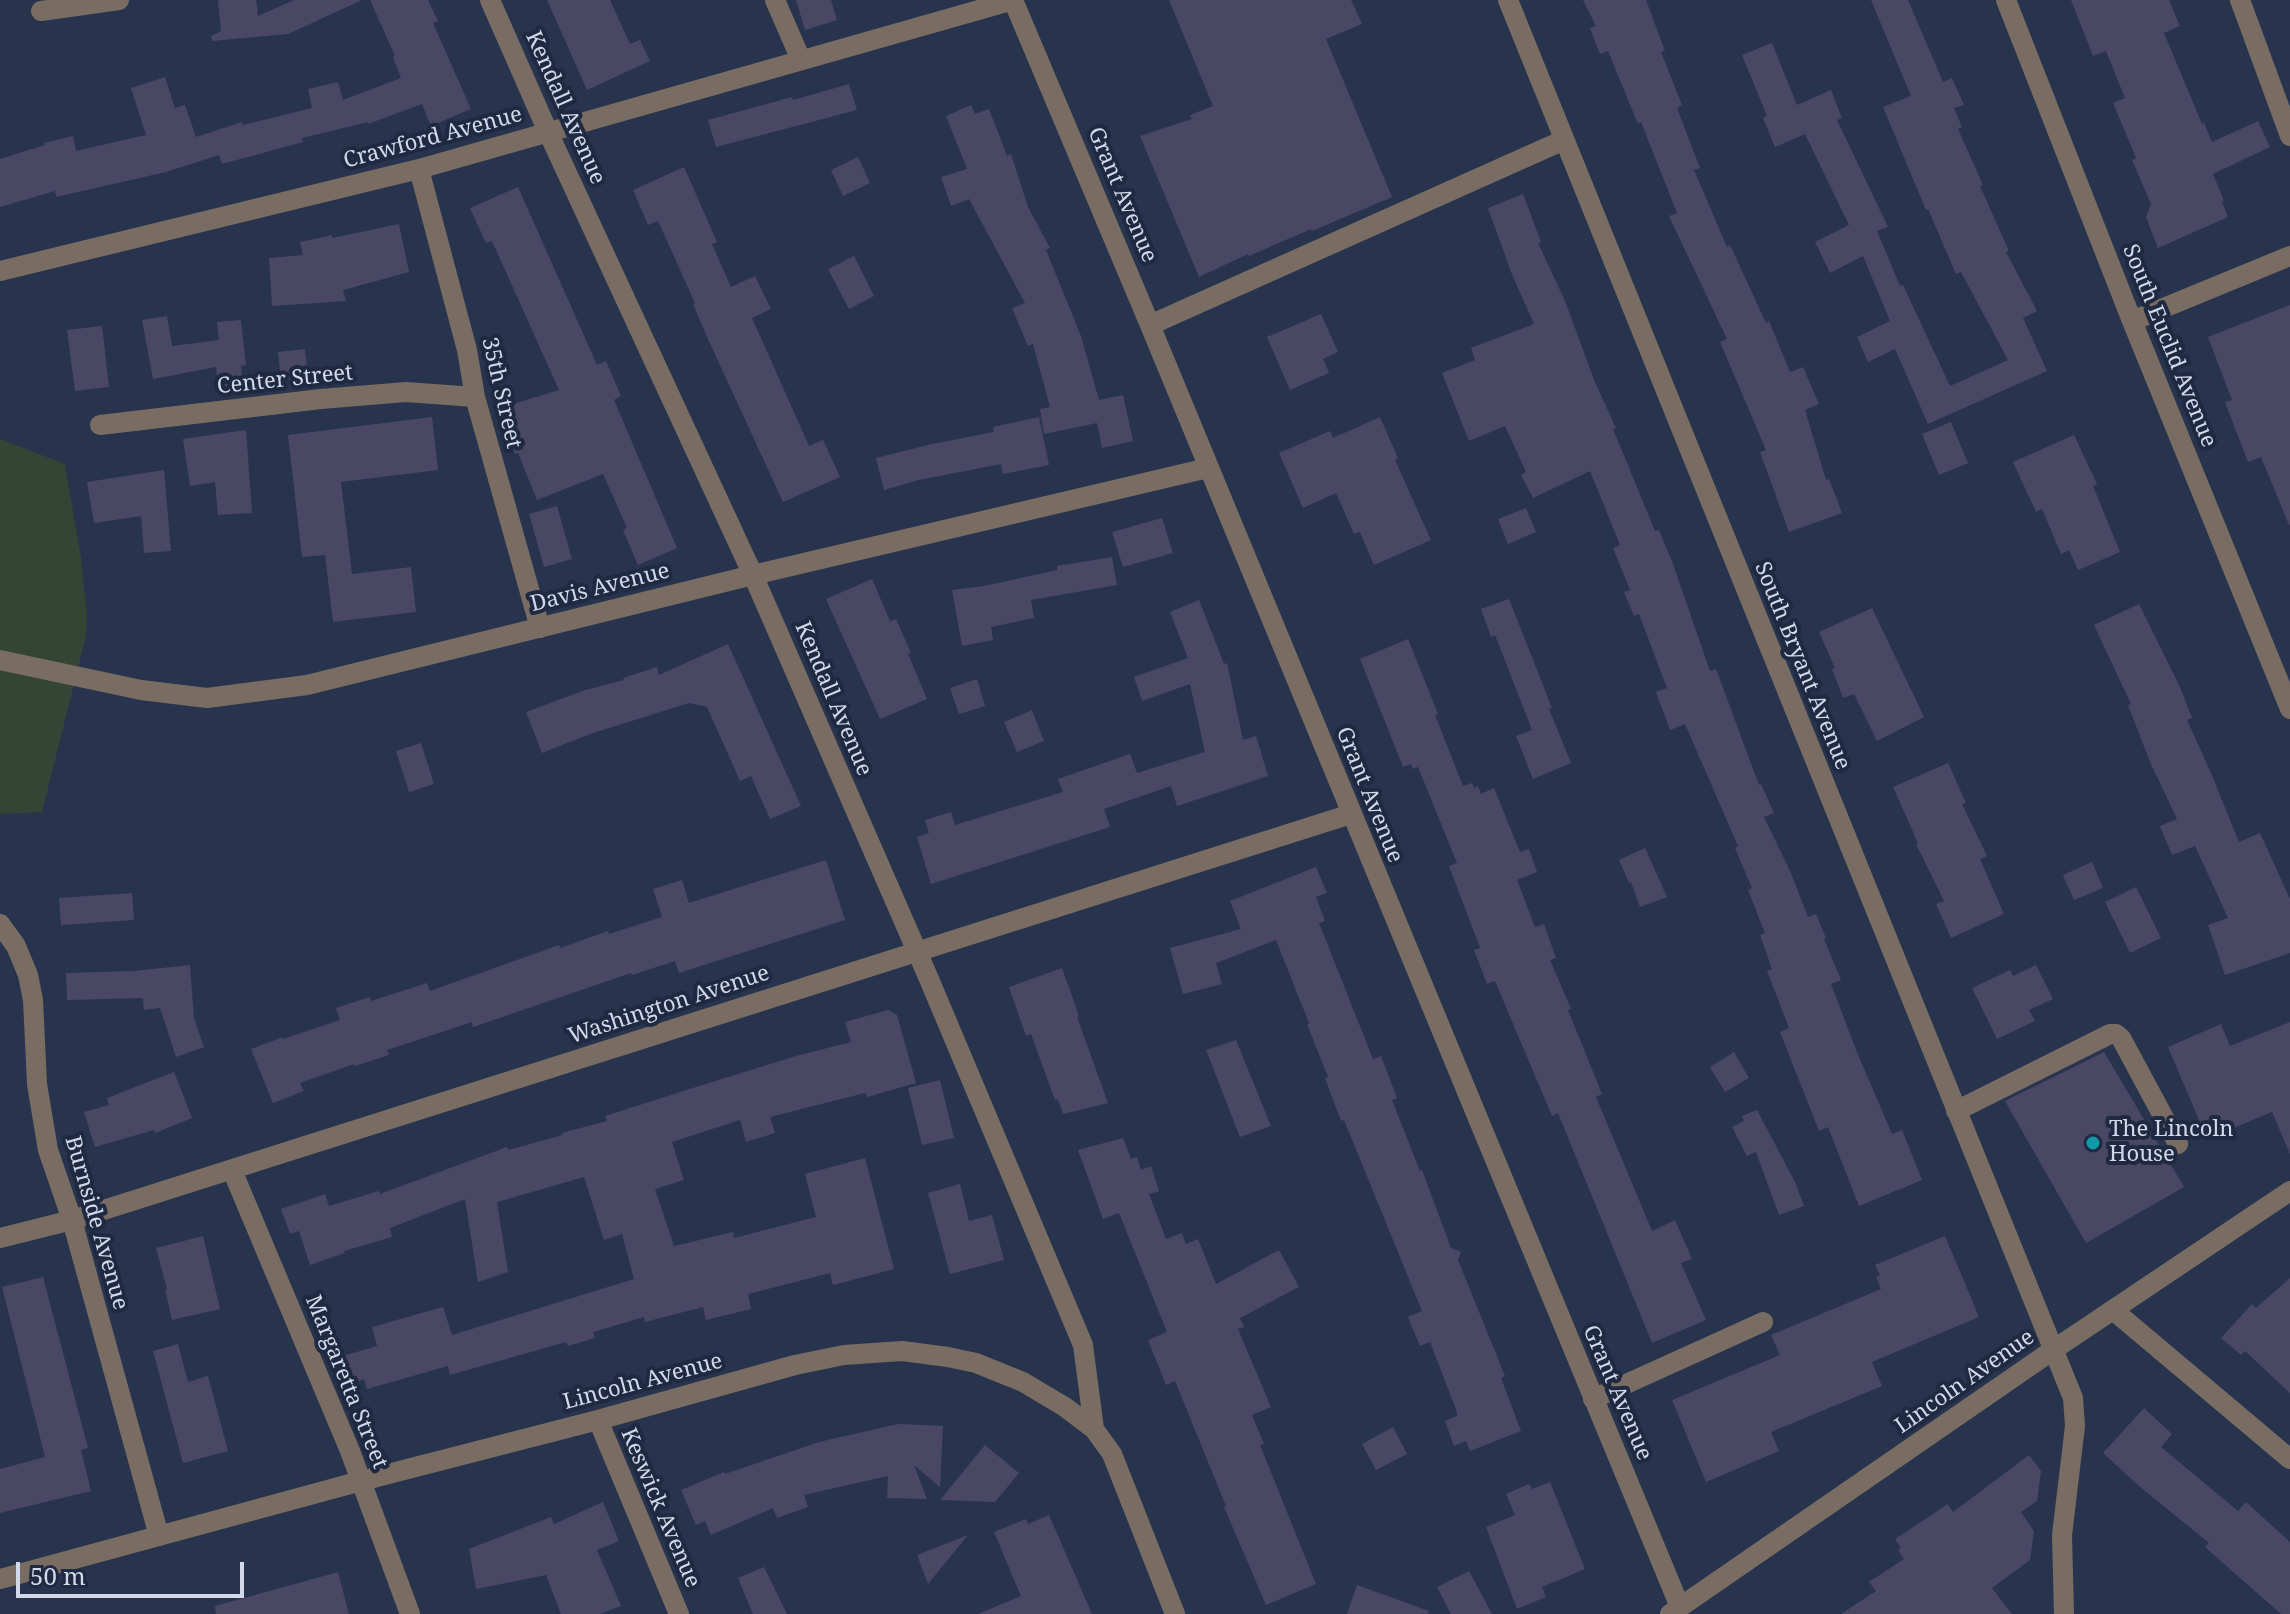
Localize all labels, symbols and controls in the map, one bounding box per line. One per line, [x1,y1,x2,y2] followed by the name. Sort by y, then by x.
[519,27,611,189] street label: Kendall Avenue
[341,101,525,175] street label: Crawford Avenue
[1082,123,1162,267] street label: Grant Avenue
[2116,241,2222,451] street label: South Euclid Avenue
[475,335,527,451] street label: 35th Street
[216,360,354,400] street label: Center Street
[528,558,672,618] street label: Davis Avenue
[1748,558,1856,774] street label: South Bryant Avenue
[789,618,877,780] street label: Kendall Avenue
[1330,723,1408,867] street label: Grant Avenue
[565,960,773,1050] street label: Washington Avenue
[2109,1117,2233,1168] place label: The Lincoln House
[59,1133,133,1313] street label: Burnside Avenue
[2084,1134,2102,1152] marker: The Lincoln House
[299,1291,393,1473] street label: Margaretta Street
[1577,1321,1657,1465] street label: Grant Avenue
[1890,1324,2040,1440] street label: Lincoln Avenue
[560,1348,726,1416] street label: Lincoln Avenue
[615,1424,705,1592] street label: Keswick Avenue
[20,1546,248,1596] scale bar
[30,1559,86,1592] text: 50 m

